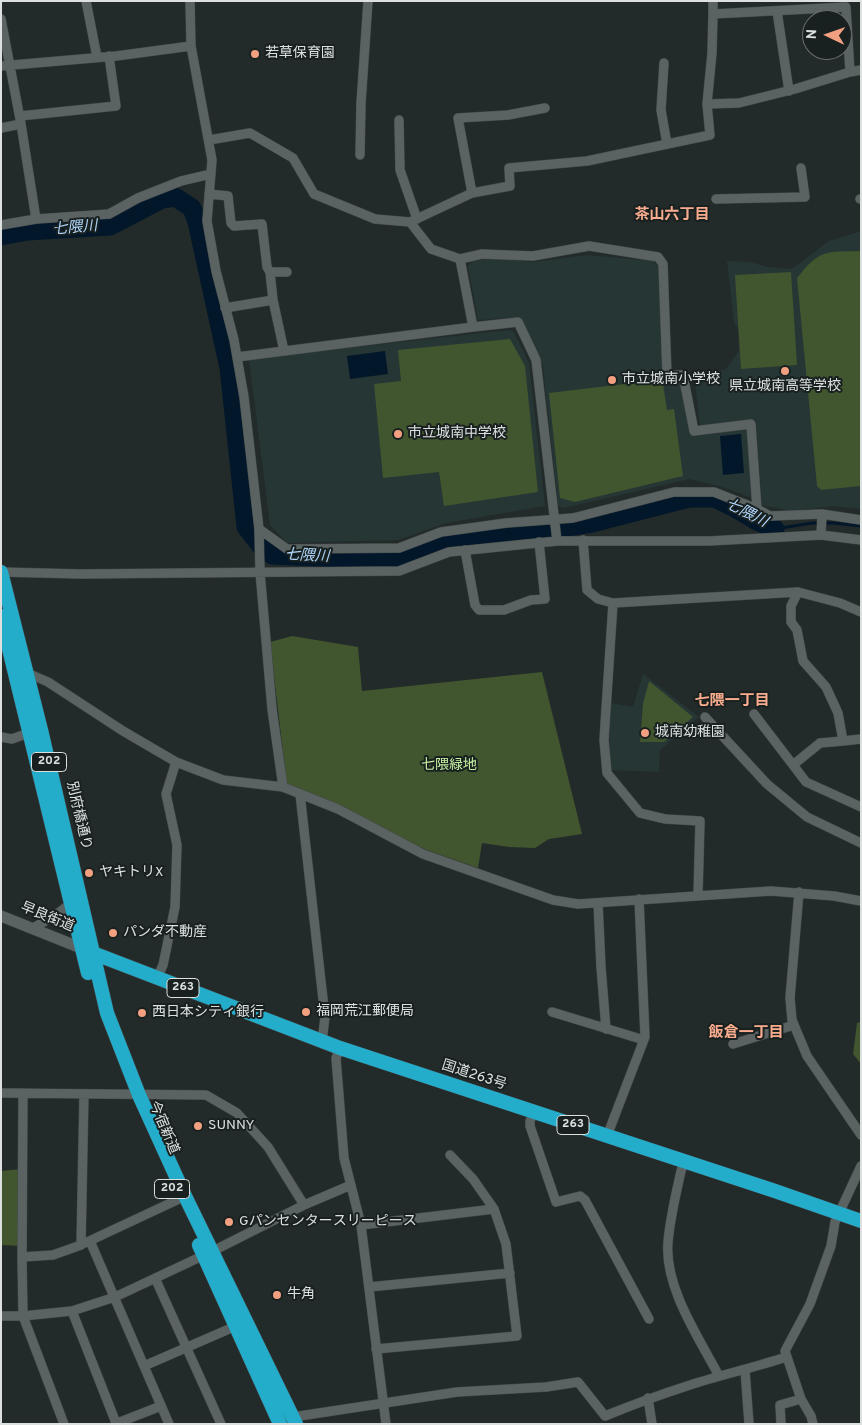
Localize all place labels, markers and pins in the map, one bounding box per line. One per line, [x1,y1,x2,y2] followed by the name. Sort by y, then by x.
[265,46,335,62] place label: 若草保育園
[249,48,261,60] marker: 若草保育園
[779,365,791,377] marker: 県立城南高等学校
[622,372,720,388] place label: 市立城南小学校
[606,374,618,386] marker: 市立城南小学校
[729,379,841,395] place label: 県立城南高等学校
[408,426,506,442] place label: 市立城南中学校
[392,428,404,440] marker: 市立城南中学校
[655,725,725,741] place label: 城南幼稚園
[639,727,651,739] marker: 城南幼稚園
[99,865,163,881] place label: ヤキトリX
[83,867,95,879] marker: ヤキトリX
[123,925,207,941] place label: パンダ不動産
[107,927,119,939] marker: パンダ不動産
[316,1004,414,1020] place label: 福岡荒江郵便局
[152,1005,264,1021] place label: 西日本シティ銀行
[300,1006,312,1018] marker: 福岡荒江郵便局
[136,1007,148,1019] marker: 西日本シティ銀行
[208,1118,254,1134] place label: SUNNY
[192,1120,204,1132] marker: SUNNY
[239,1214,417,1230] place label: Gパンセンタースリーピース
[223,1216,235,1228] marker: Gパンセンタースリーピース
[287,1287,315,1303] place label: 牛角
[271,1289,283,1301] marker: 牛角

